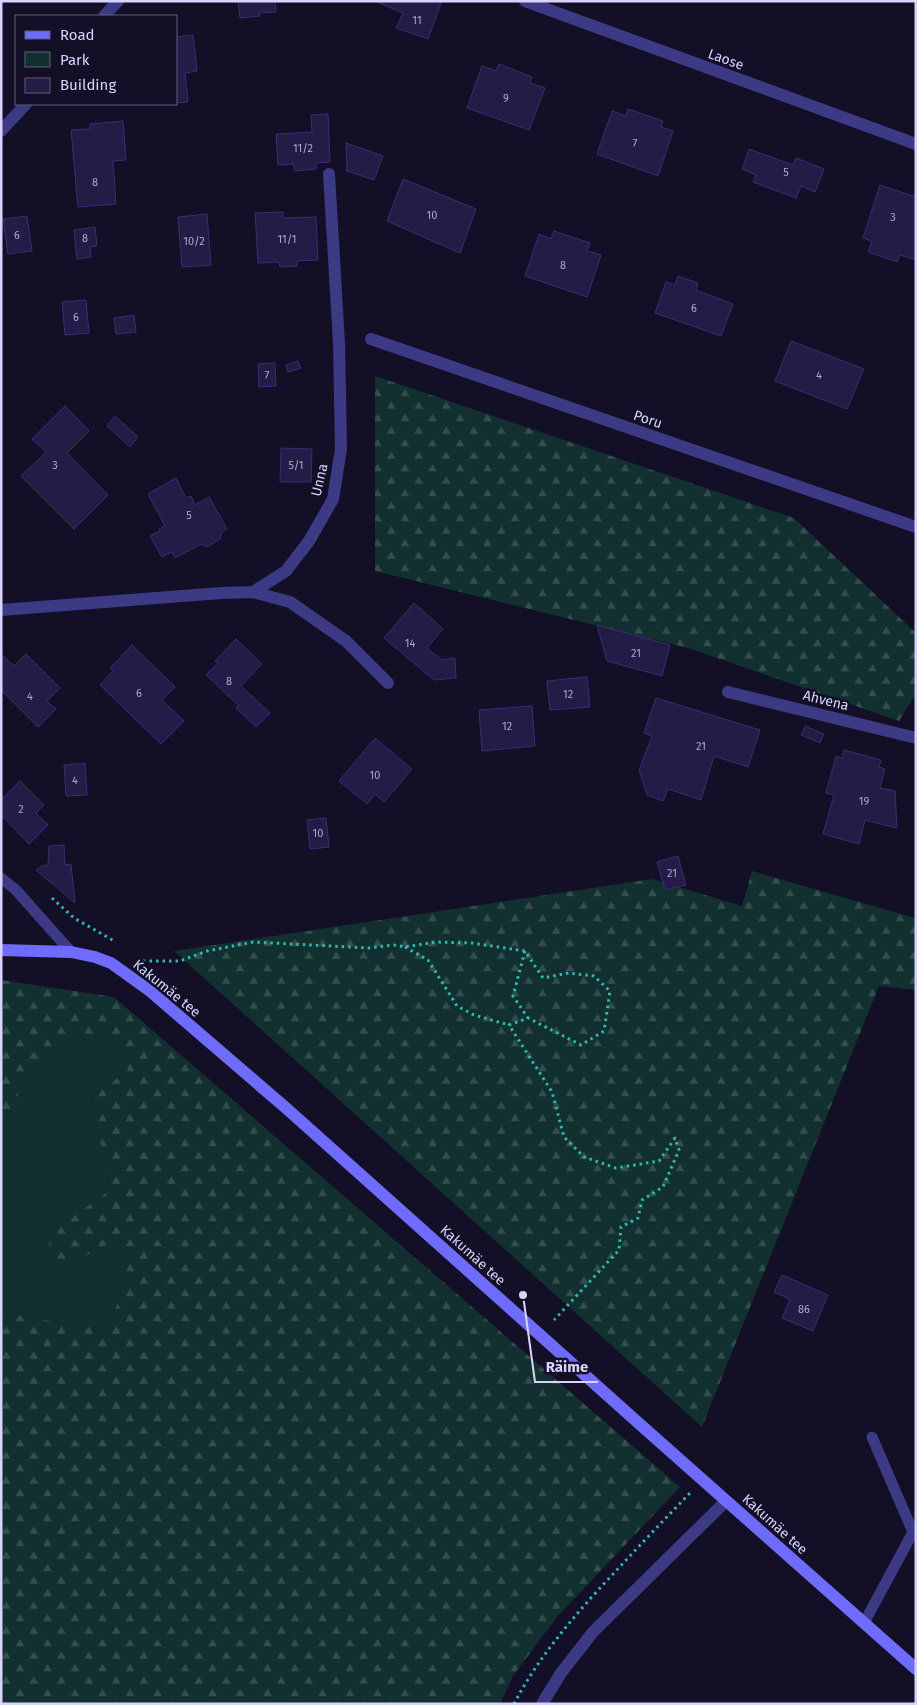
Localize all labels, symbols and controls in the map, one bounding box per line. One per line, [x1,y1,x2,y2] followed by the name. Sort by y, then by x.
[412,14,422,27] house number: 11
[15,15,178,105] legend
[60,26,95,44] text: Road
[706,45,746,74] street label: Laose
[60,51,90,69] text: Park
[60,76,116,94] text: Building
[503,92,509,105] house number: 9
[633,137,638,150] house number: 7
[293,142,313,155] house number: 11/2
[783,166,789,179] house number: 5
[92,176,98,189] house number: 8
[427,209,437,222] house number: 10
[890,211,896,224] house number: 3
[14,229,20,242] house number: 6
[82,232,88,245] house number: 8
[277,233,297,246] house number: 11/1
[183,235,205,248] house number: 10/2
[560,259,566,272] house number: 8
[691,302,697,315] house number: 6
[73,311,79,324] house number: 6
[265,369,270,382] house number: 7
[816,369,822,382] house number: 4
[631,407,665,432] street label: Poru
[52,459,58,472] house number: 3
[288,459,304,472] house number: 5/1
[307,462,332,498] street label: Unna
[186,509,192,522] house number: 5
[405,637,415,650] house number: 14
[631,647,641,660] house number: 21
[226,675,232,688] house number: 8
[136,687,142,700] house number: 6
[801,687,850,714] street label: Ahvena
[563,688,573,701] house number: 12
[27,690,33,703] house number: 4
[502,720,512,733] house number: 12
[696,740,706,753] house number: 21
[370,769,380,782] house number: 10
[72,774,78,787] house number: 4
[859,795,869,808] house number: 19
[18,803,24,816] house number: 2
[313,827,323,840] house number: 10
[667,867,677,880] house number: 21
[129,956,204,1021] street label: Kakumäe tee
[436,1222,509,1289] street label: Kakumäe tee
[798,1303,810,1316] house number: 86
[535,1352,598,1382] callout: Räime
[546,1358,588,1376] text: Räime
[738,1491,811,1558] street label: Kakumäe tee

